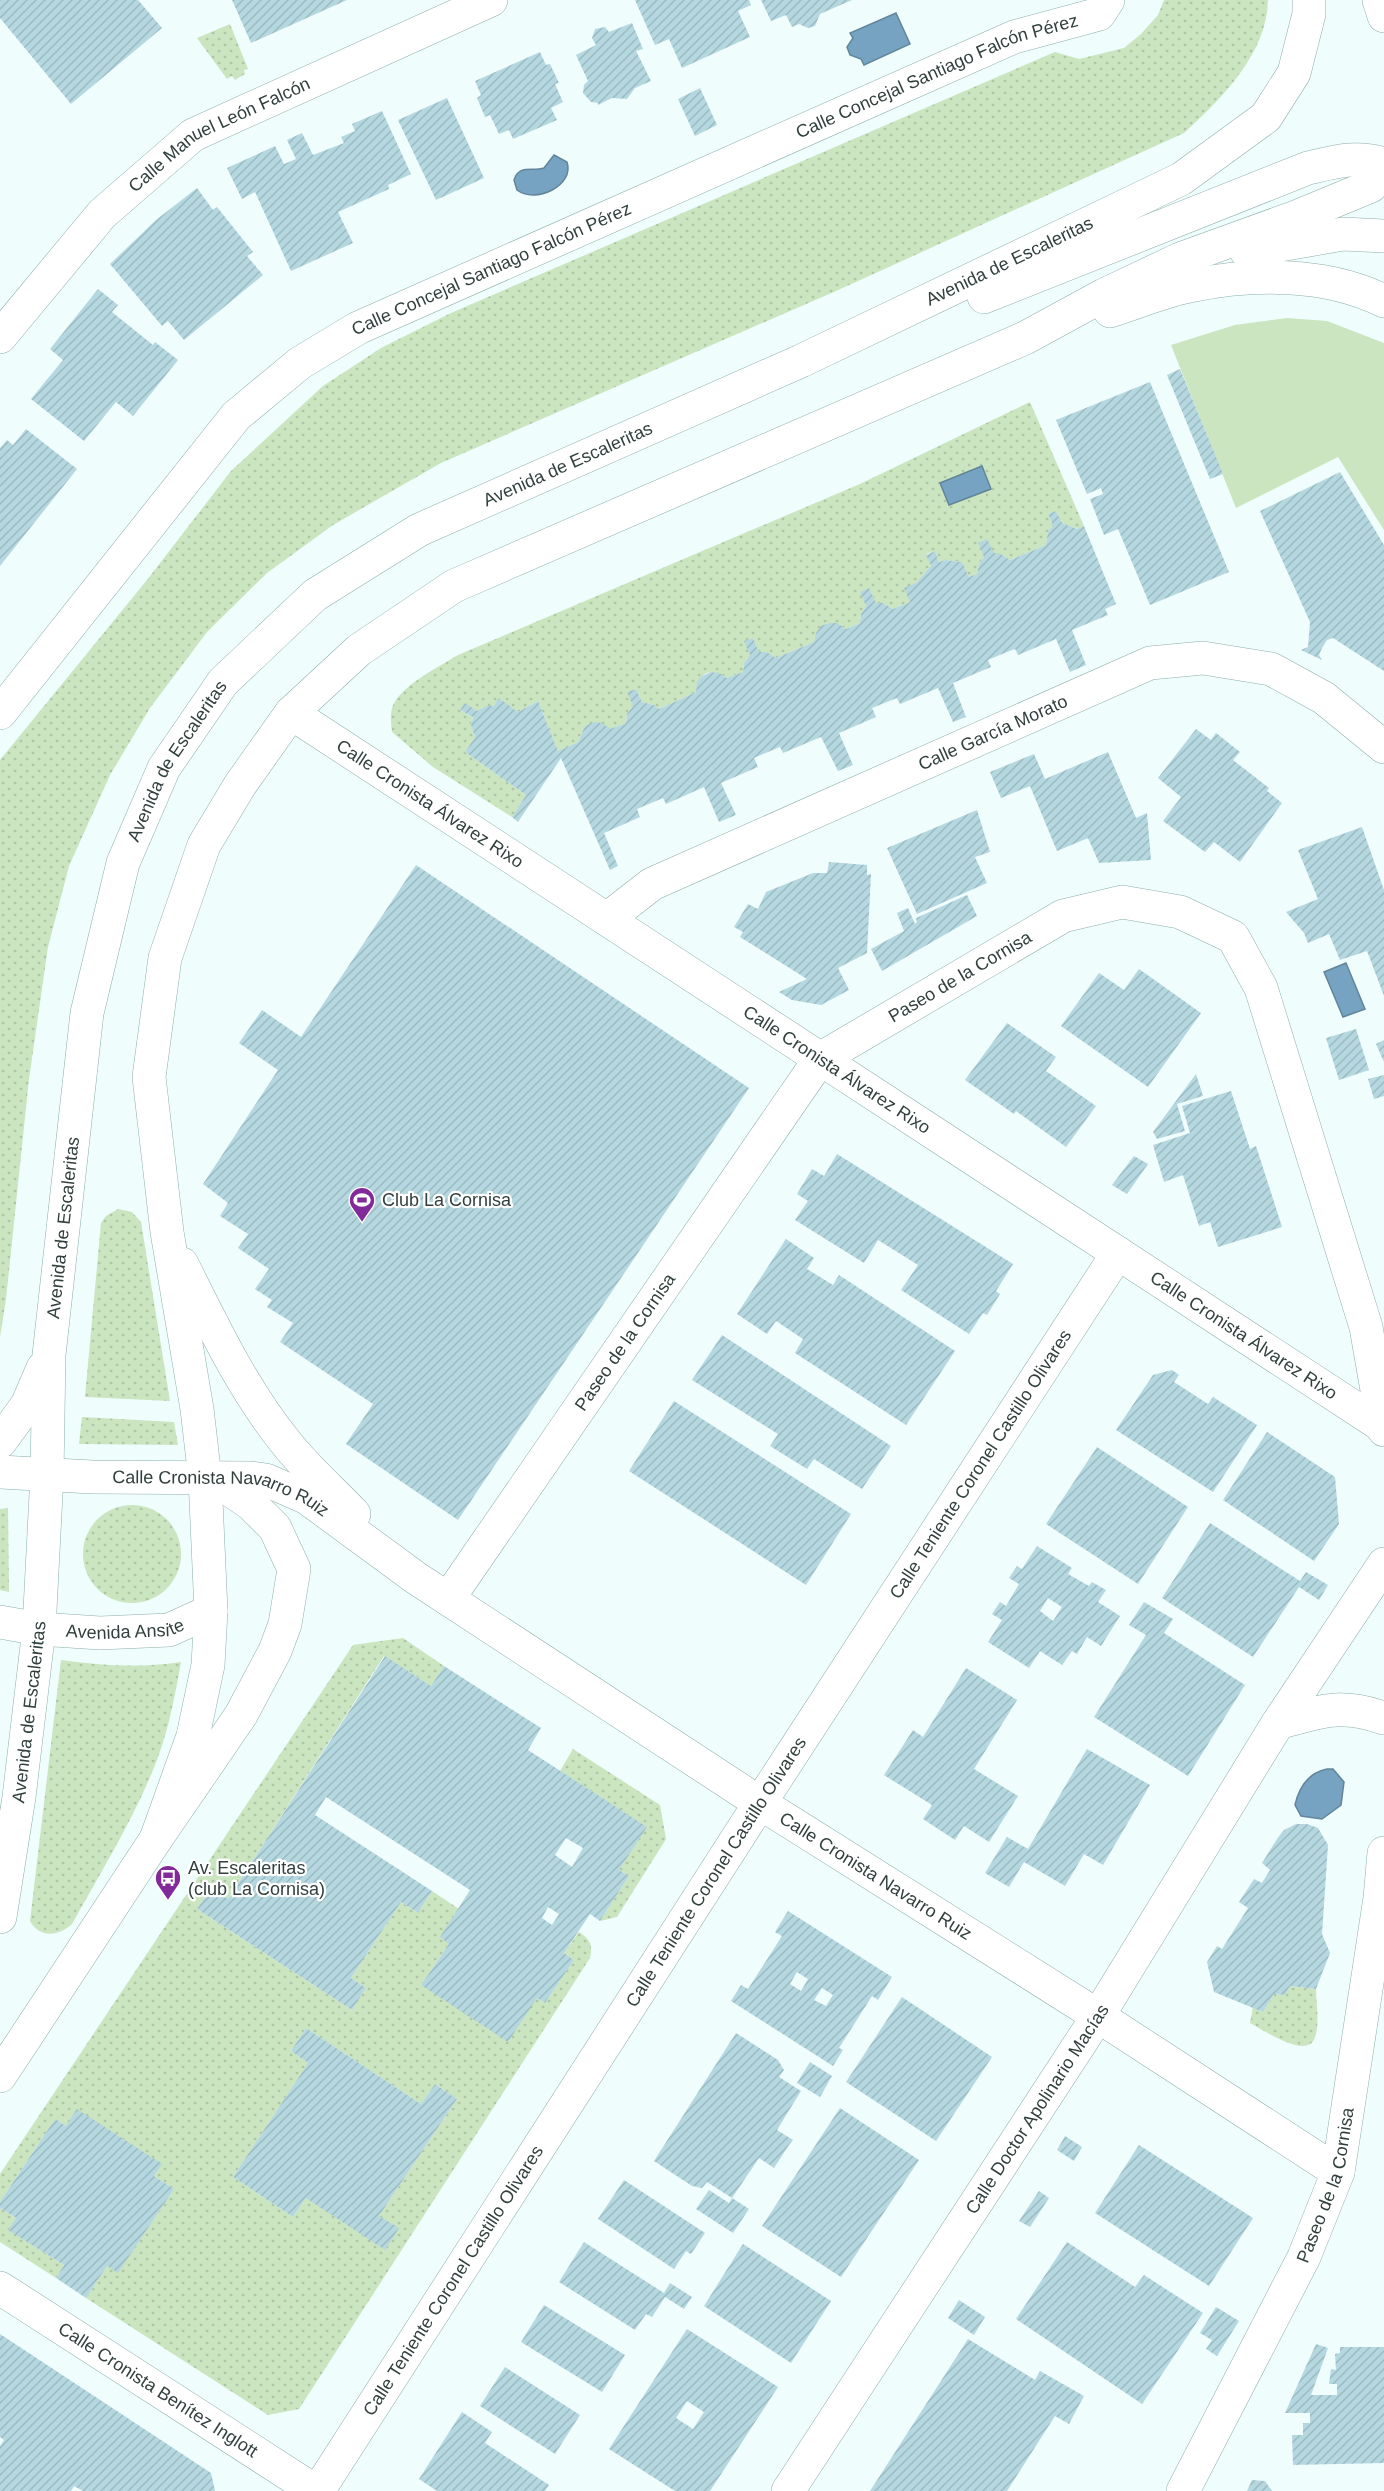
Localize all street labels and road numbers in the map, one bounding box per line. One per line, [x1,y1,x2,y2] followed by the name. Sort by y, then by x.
[793,10,1080,142] street label: Calle Concejal Santiago Falcón Pérez
[125,73,313,196] street label: Calle Manuel León Falcón
[349,198,634,340] street label: Calle Concejal Santiago Falcón Pérez
[923,213,1096,310] street label: Avenida de Escaleritas
[480,418,655,510] street label: Avenida de Escaleritas
[123,677,231,845] street label: Avenida de Escaleritas
[915,691,1071,775] street label: Calle García Morato
[333,735,527,872] street label: Calle Cronista Álvarez Rixo
[885,926,1036,1026] street label: Paseo de la Cornisa
[740,1001,934,1138] street label: Calle Cronista Álvarez Rixo
[43,1136,83,1320] street label: Avenida de Escaleritas
[1147,1267,1341,1404] street label: Calle Cronista Álvarez Rixo
[571,1269,680,1415] street label: Paseo de la Cornisa
[886,1326,1075,1602] street label: Calle Teniente Coronel Castillo Olivares
[112,1467,333,1521] street label: Calle Cronista Navarro Ruiz
[65,1614,187,1643] street label: Avenida Ansite
[8,1621,49,1804] street label: Avenida de Escaleritas
[622,1733,810,2011] street label: Calle Teniente Coronel Castillo Olivares
[776,1808,975,1944] street label: Calle Cronista Navarro Ruiz
[962,2001,1113,2218] street label: Calle Doctor Apolinario Macías
[1293,2105,1358,2266] street label: Paseo de la Cornisa
[359,2142,547,2419] street label: Calle Teniente Coronel Castillo Olivares
[55,2318,262,2461] street label: Calle Cronista Benítez Inglott

